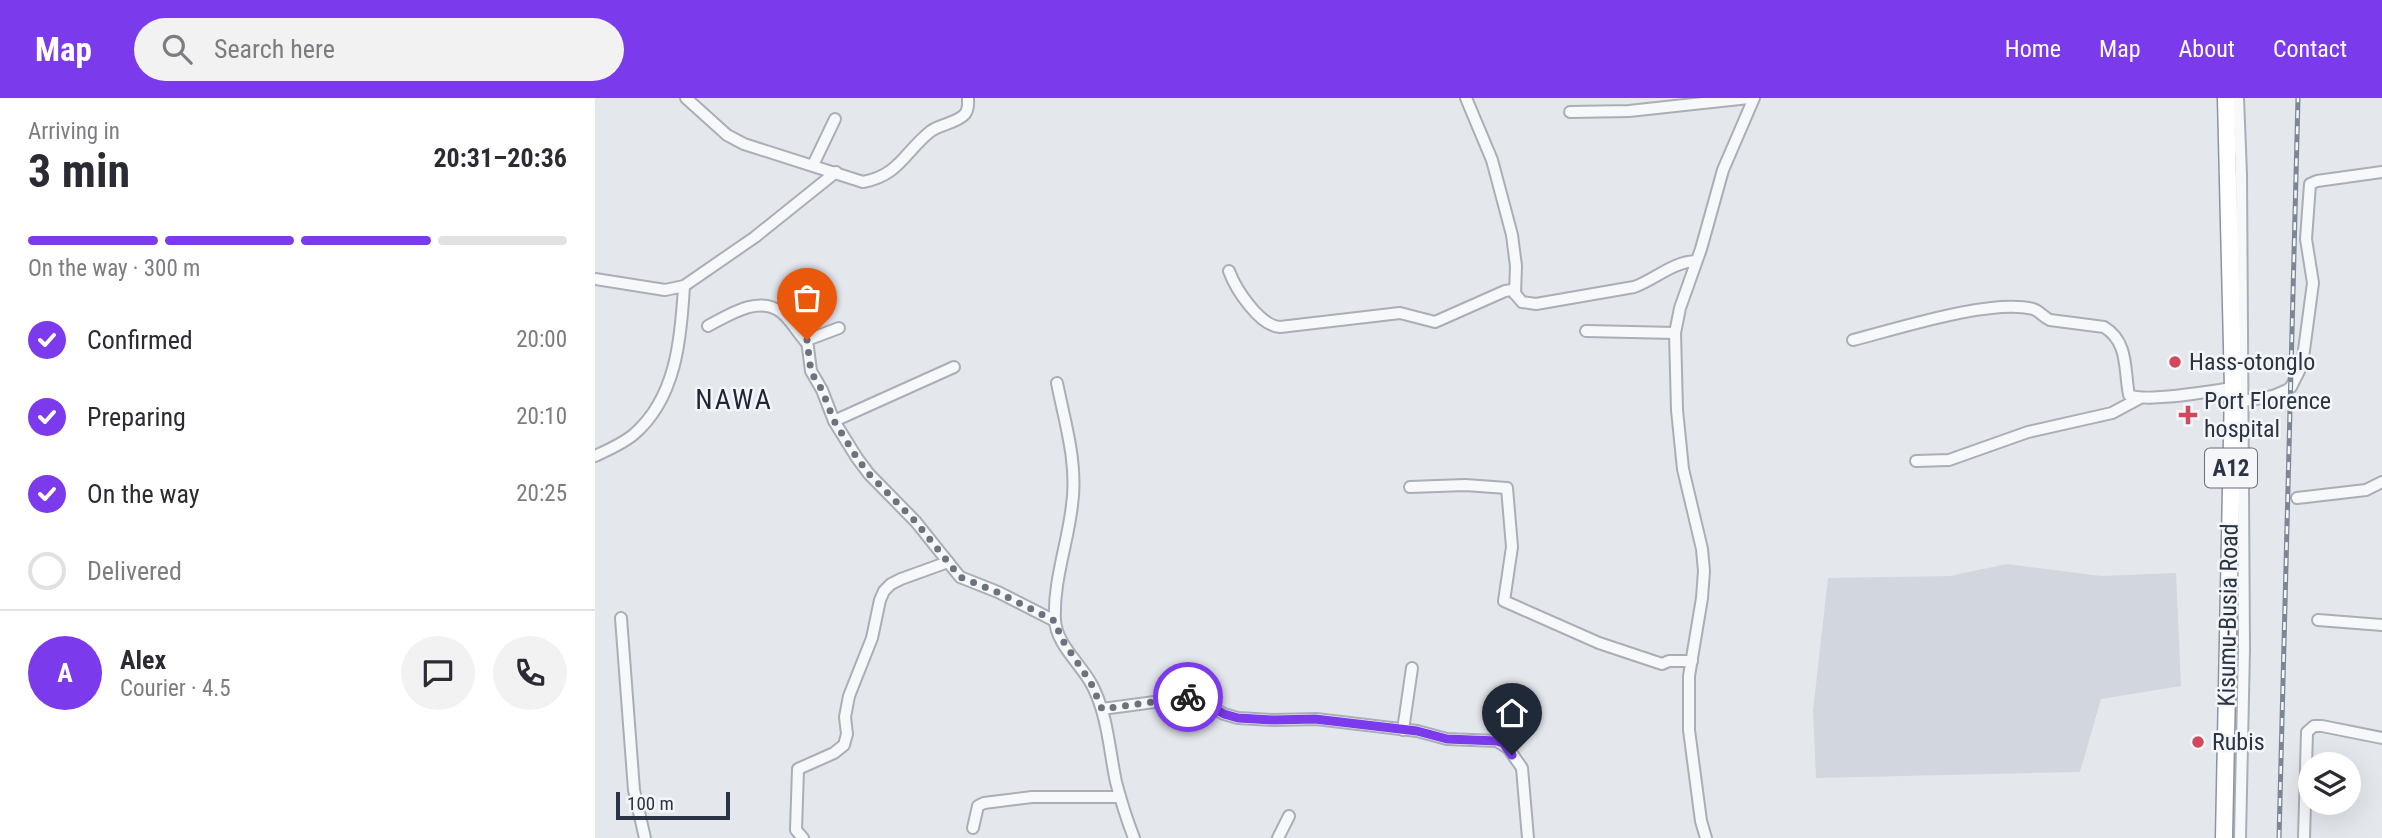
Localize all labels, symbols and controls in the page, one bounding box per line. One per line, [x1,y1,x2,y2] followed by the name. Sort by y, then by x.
[134,18,624,81] search box
[35,30,92,69] text: Map
[158,30,196,68] icon: search
[214,34,335,64] text: Search here
[2005,35,2061,63] text: Home
[2099,35,2141,63] text: Map
[2179,35,2235,63] text: About
[2273,35,2347,63] text: Contact
[28,118,120,145] text: Arriving in
[433,143,567,173] text: 20:31–20:36
[28,144,130,198] text: 3 min
[28,255,200,282] text: On the way · 300 m
[777,268,837,340] pin
[788,279,826,317] icon: bag
[28,321,66,359] icon: check
[87,325,193,355] text: Confirmed
[516,326,567,353] text: 20:00
[2189,348,2315,376] place label: Hass-otonglo
[2167,354,2183,370] marker: Hass-otonglo
[695,383,773,416] district label: NAWA
[2204,387,2331,443] place label: Port Florence hospital
[28,398,66,436] icon: check
[87,402,186,432] text: Preparing
[516,403,567,430] text: 20:10
[2178,405,2198,425] marker: Port Florence hospital
[2205,448,2257,488] road number: A12
[28,475,66,513] icon: check
[87,479,200,509] text: On the way
[516,480,567,507] text: 20:25
[2212,523,2244,707] street label: Kisumu-Busia Road
[87,556,182,586] text: Delivered
[401,636,475,710] button: chat
[493,636,567,710] button: phone
[120,645,166,675] text: Alex
[57,658,73,688] text: A
[1153,662,1223,732] courier
[120,675,231,702] text: Courier · 4.5
[1169,678,1207,716] icon: bike
[1482,683,1542,755] pin
[1493,694,1531,732] icon: home
[2212,728,2265,756] place label: Rubis
[2190,734,2206,750] marker: Rubis
[2298,752,2361,815] map controls
[2298,752,2361,815] button: layers
[616,789,730,821] scale bar
[627,792,674,815] text: 100 m

